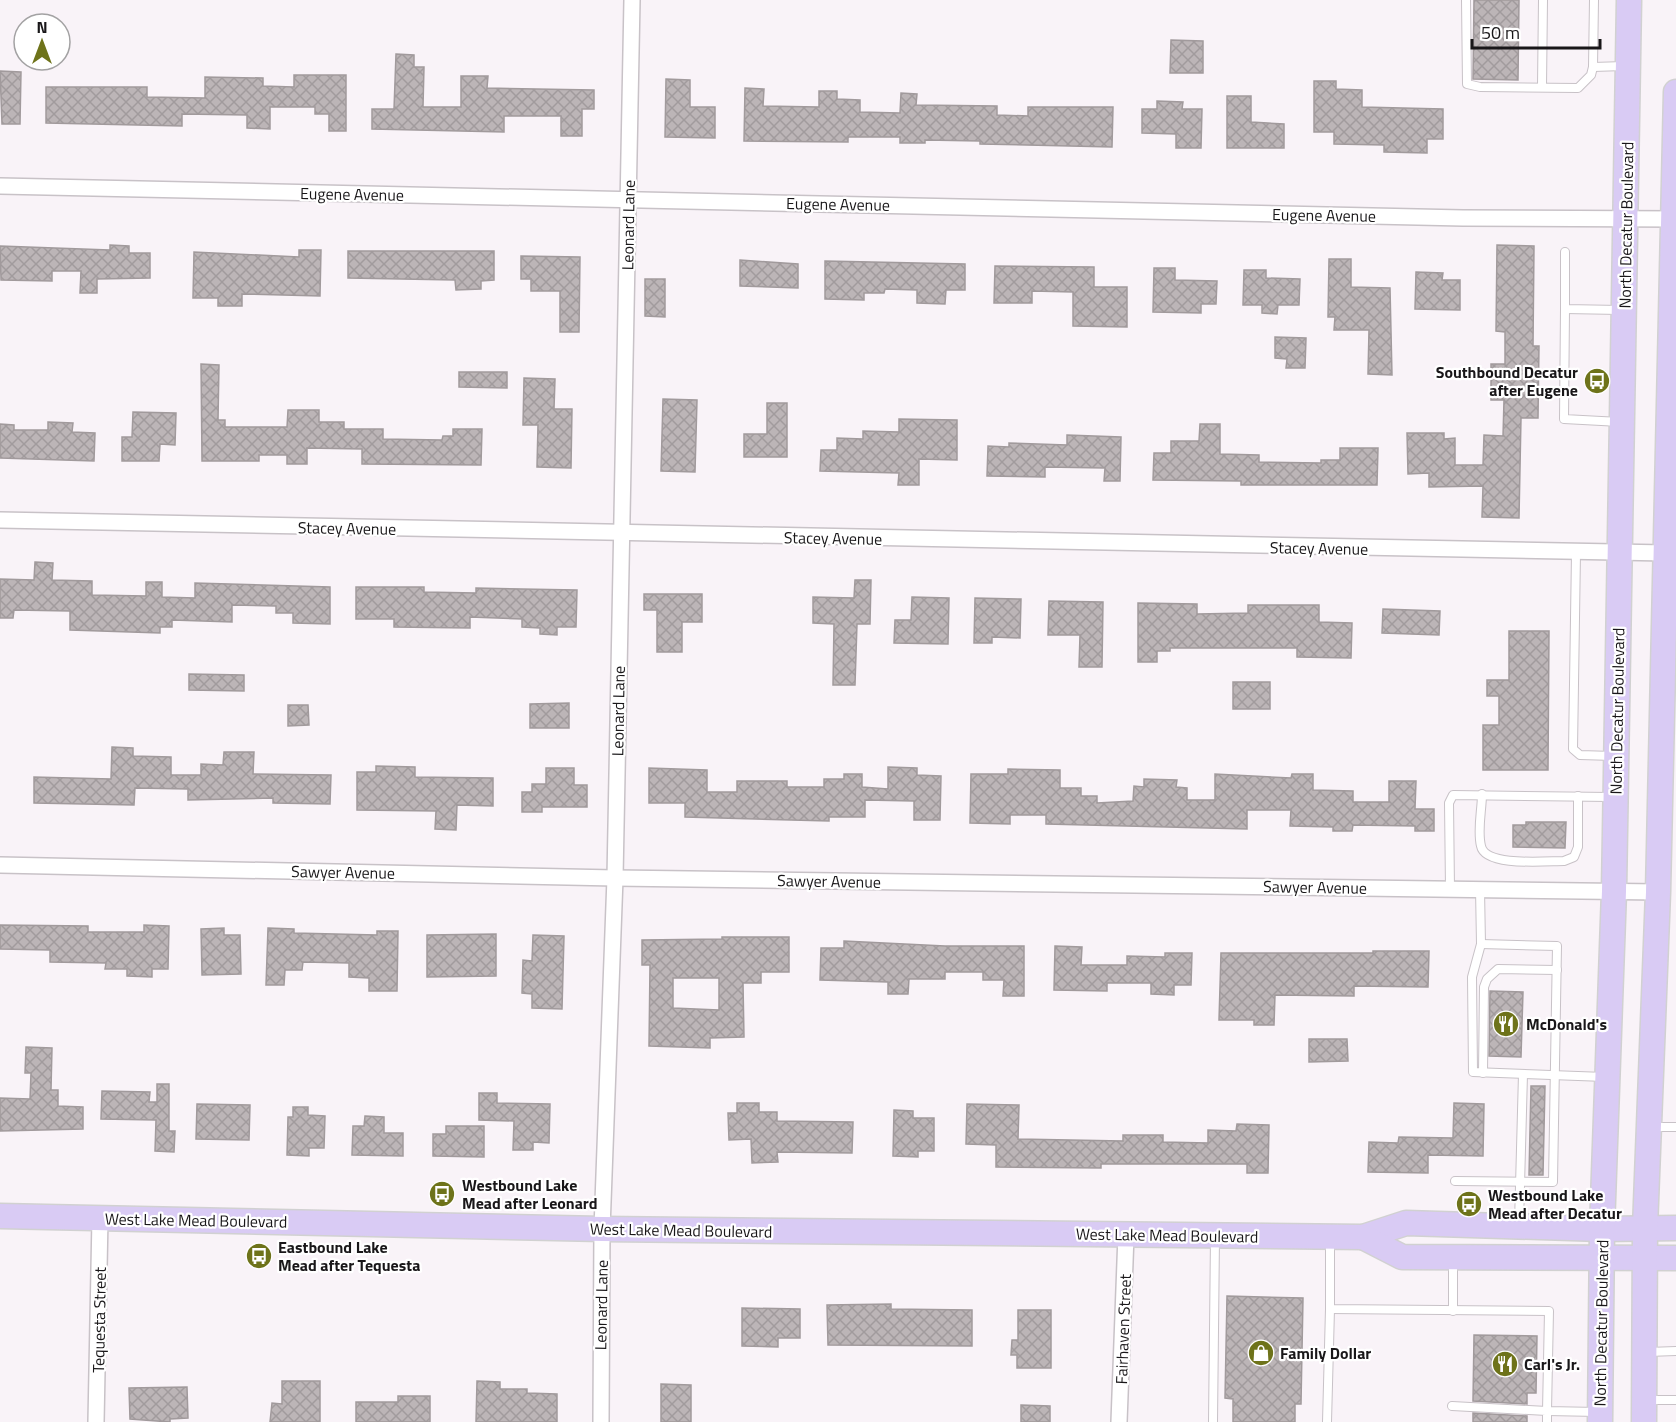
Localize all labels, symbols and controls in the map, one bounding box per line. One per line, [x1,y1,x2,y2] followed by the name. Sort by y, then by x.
[12,12,72,72] north arrow
[1472,12,1600,50] scale bar
[36,15,48,39] text: N
[1481,19,1520,46] text: 50 m
[1613,141,1639,309] street label: North Decatur Boulevard
[615,180,641,270] street label: Leonard Lane
[300,181,404,207] street label: Eugene Avenue
[786,191,890,217] street label: Eugene Avenue
[1272,202,1376,228] street label: Eugene Avenue
[1436,360,1578,402] place label: Southbound Decatur after Eugene
[1582,366,1612,396] bus stop icon: Southbound Decatur after Eugene
[298,515,396,541] street label: Stacey Avenue
[784,525,882,551] street label: Stacey Avenue
[1270,535,1368,561] street label: Stacey Avenue
[1604,627,1630,795] street label: North Decatur Boulevard
[605,666,631,756] street label: Leonard Lane
[291,859,395,885] street label: Sawyer Avenue
[777,868,881,894] street label: Sawyer Avenue
[1263,874,1367,900] street label: Sawyer Avenue
[1491,1009,1521,1039] restaurant icon: McDonald's
[1526,1012,1607,1036] place label: McDonald's
[462,1173,598,1215] place label: Westbound Lake Mead after Leonard
[427,1179,457,1209] bus stop icon: Westbound Lake Mead after Leonard
[1488,1183,1622,1225] place label: Westbound Lake Mead after Decatur
[1454,1189,1484,1219] bus stop icon: Westbound Lake Mead after Decatur
[105,1206,287,1234] street label: West Lake Mead Boulevard
[590,1216,772,1244] street label: West Lake Mead Boulevard
[1076,1221,1258,1249] street label: West Lake Mead Boulevard
[278,1235,420,1277] place label: Eastbound Lake Mead after Tequesta
[1588,1239,1614,1407] street label: North Decatur Boulevard
[244,1241,274,1271] bus stop icon: Eastbound Lake Mead after Tequesta
[588,1260,614,1350] street label: Leonard Lane
[86,1266,112,1373] street label: Tequesta Street
[1109,1273,1137,1385] street label: Fairhaven Street
[1246,1338,1276,1368] shop icon: Family Dollar
[1280,1341,1371,1365] place label: Family Dollar
[1490,1349,1520,1379] restaurant icon: Carl's Jr.
[1524,1352,1580,1376] place label: Carl's Jr.

